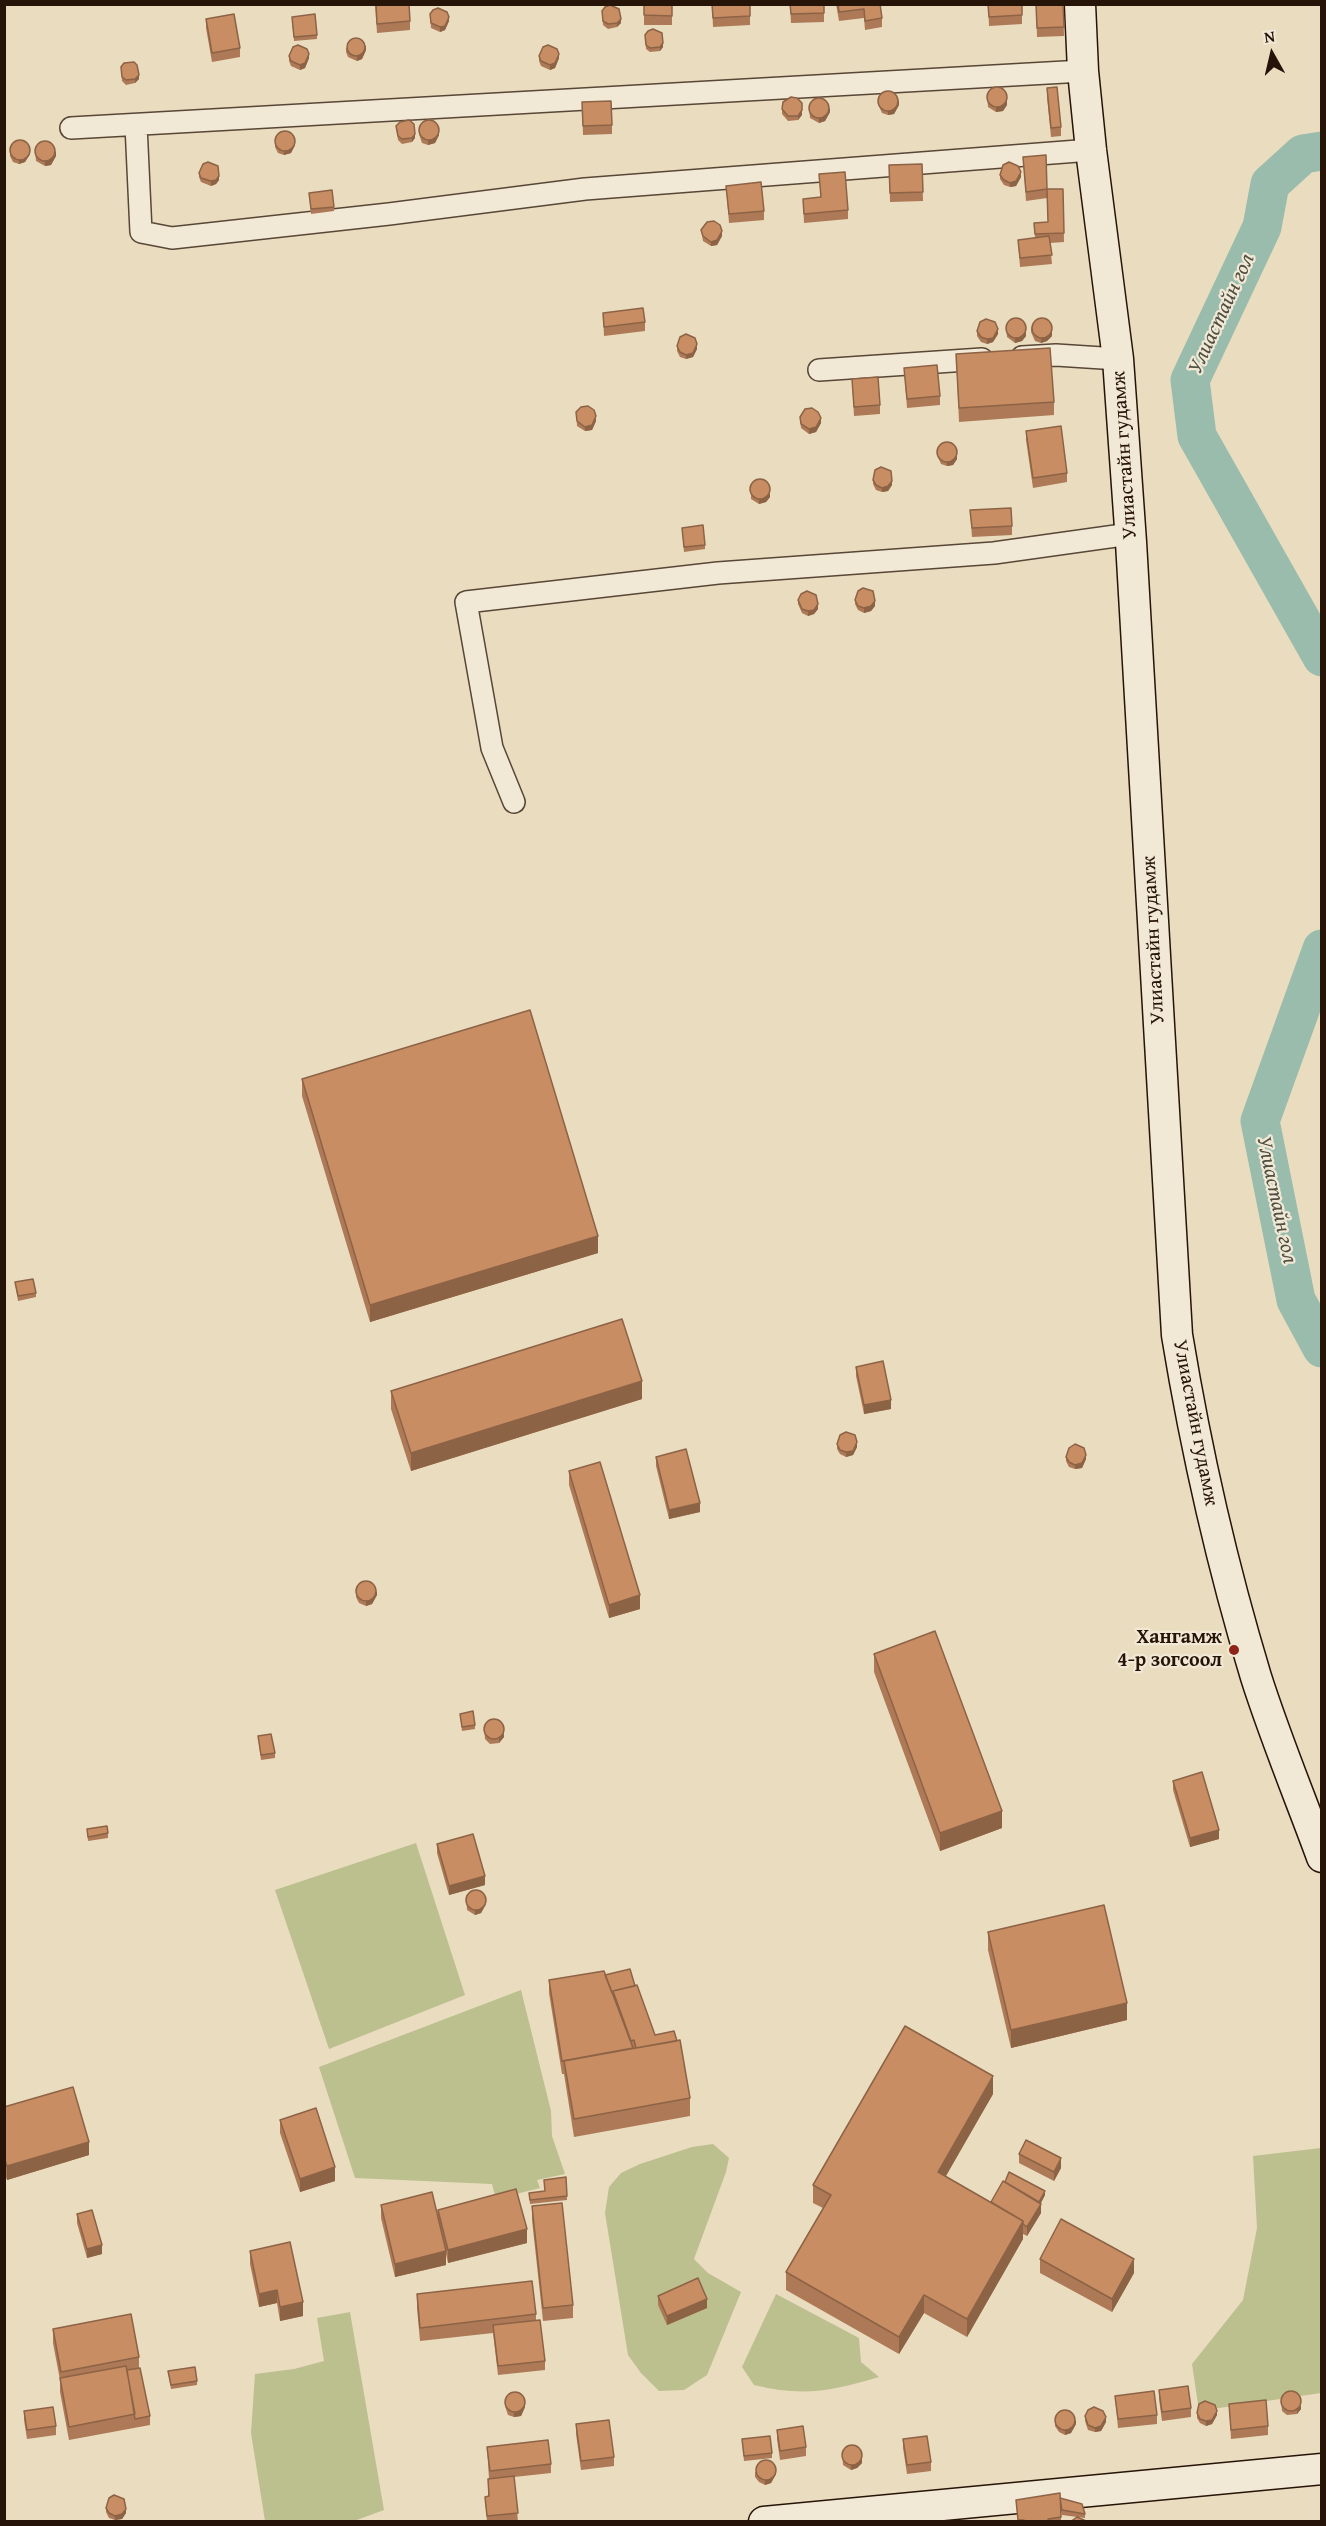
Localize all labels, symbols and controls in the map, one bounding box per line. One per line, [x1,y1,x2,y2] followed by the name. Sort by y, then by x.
[1242,24,1302,84] north arrow
[1263,24,1276,49] text: N
[1183,250,1261,378] water label: Улиастайн гол
[1107,370,1143,540] street label: Улиастайн гудамж
[1138,855,1170,1025] street label: Улиастайн гудамж
[1250,1134,1302,1266] water label: Улиастайн гол
[1167,1338,1223,1508] street label: Улиастайн гудамж
[1117,1626,1222,1673] place label: Хангамж 4-р зогсоол
[1227,1643,1241,1657] marker: Хангамж 4-р зогсоол

